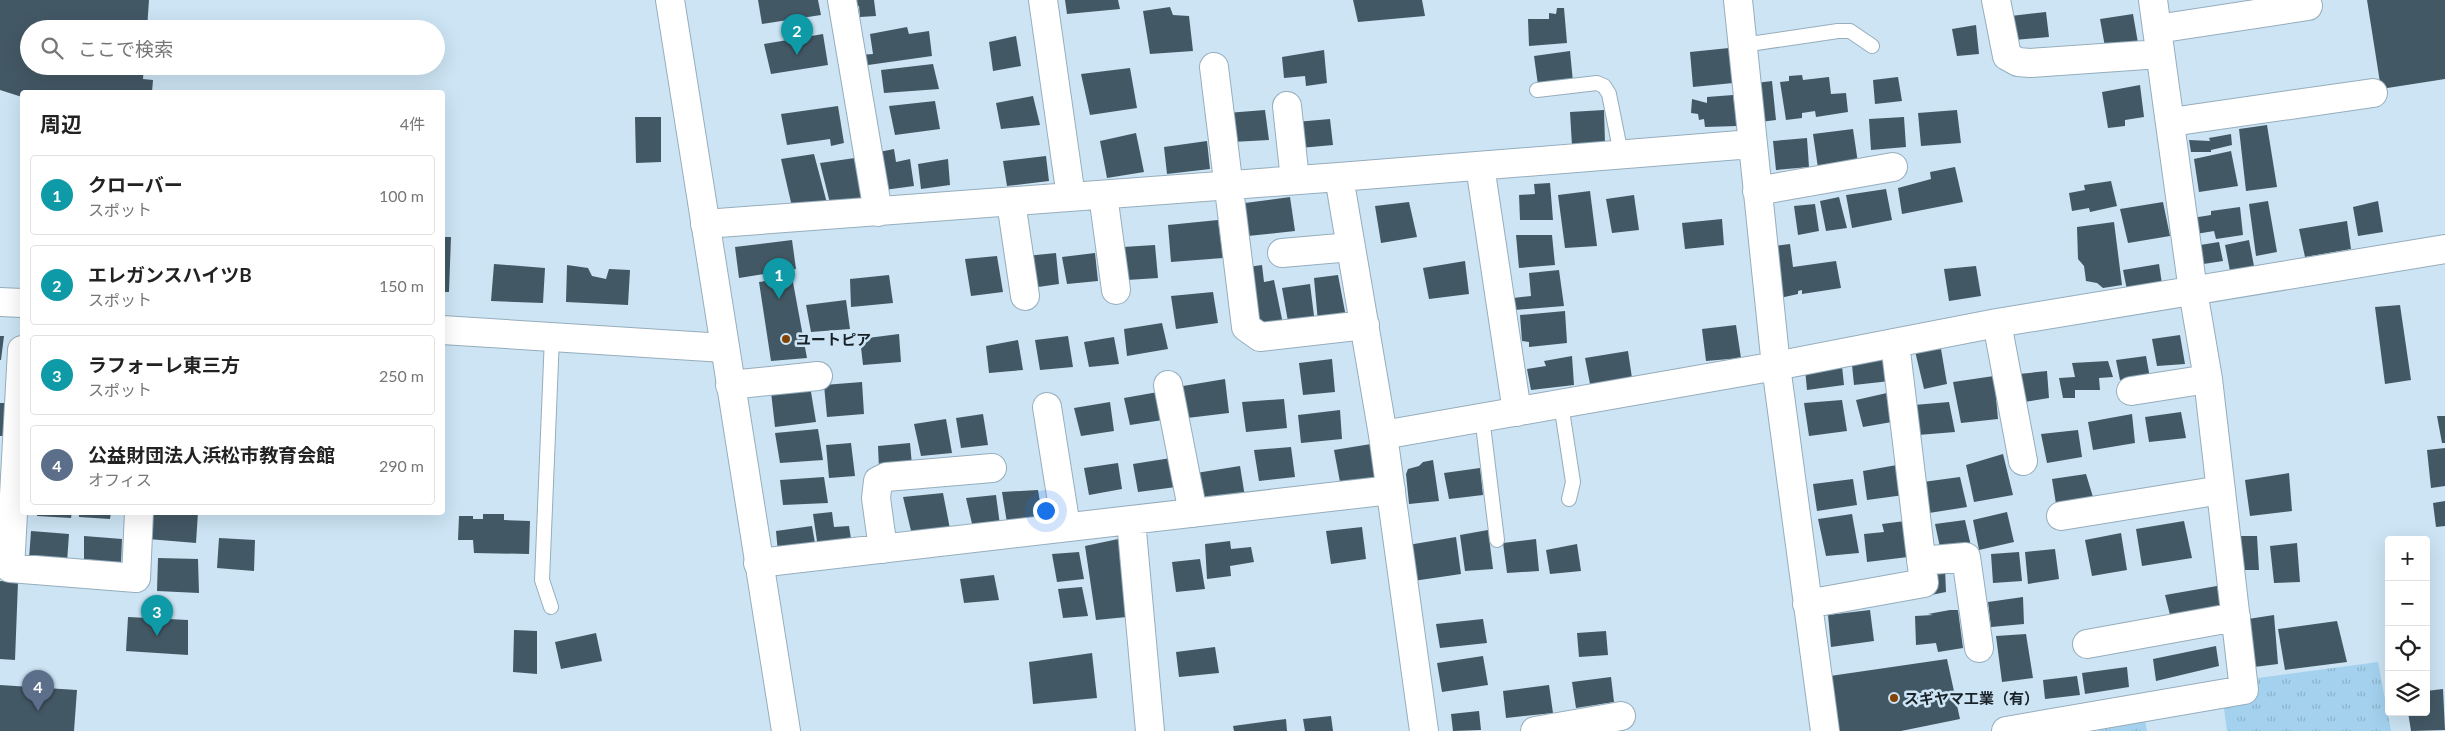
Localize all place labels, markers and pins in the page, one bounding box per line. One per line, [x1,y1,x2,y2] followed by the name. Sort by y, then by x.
[781,14,813,55] pin: 2
[763,258,795,299] pin: 1
[796,330,871,348] place label: ユートピア
[780,333,792,345] marker: ユートピア
[141,595,173,636] pin: 3
[22,670,54,711] pin: 4
[1904,689,2039,707] place label: スギヤマ工業（有）
[1888,692,1900,704] marker: スギヤマ工業（有）

